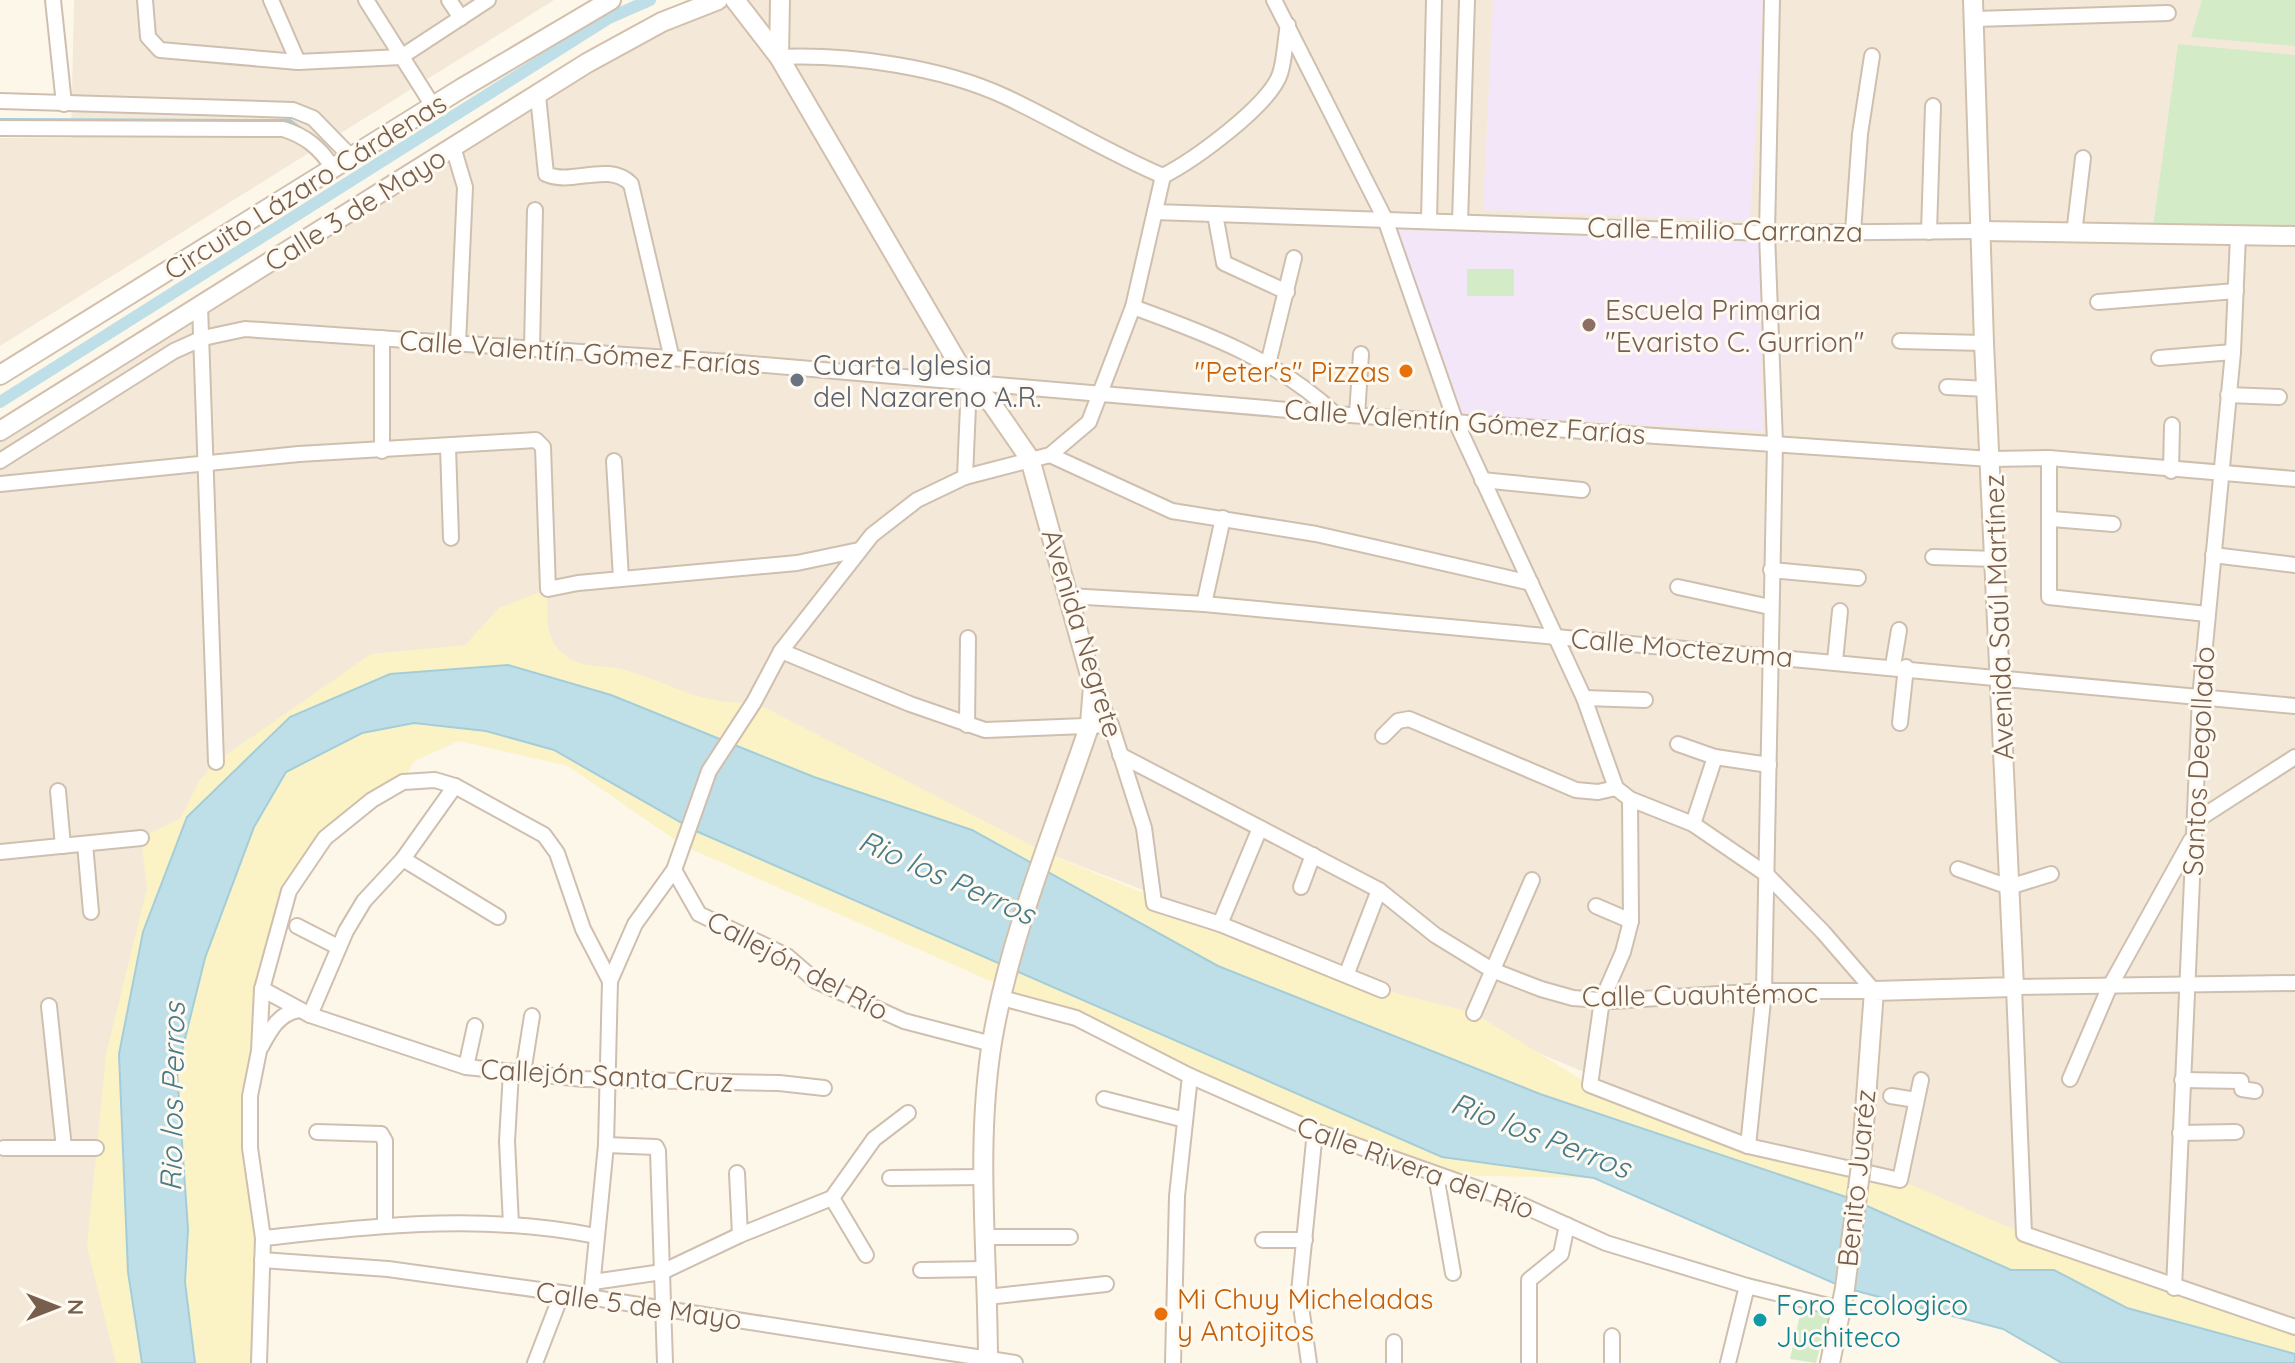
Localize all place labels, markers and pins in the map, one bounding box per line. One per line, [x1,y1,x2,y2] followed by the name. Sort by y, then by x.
[1605,292,1865,359] place label: Escuela Primaria "Evaristo C. Gurrion"
[1580,316,1598,334] marker: Escuela Primaria "Evaristo C. Gurrion"
[813,347,1041,414] place label: Cuarta Iglesia del Nazareno A.R.
[1195,354,1390,389] place label: "Peter's" Pizzas
[1397,362,1415,380] marker: "Peter's" Pizzas
[788,371,806,389] marker: Cuarta Iglesia del Nazareno A.R.
[1177,1281,1433,1348] place label: Mi Chuy Micheladas y Antojitos
[1776,1287,1968,1354] place label: Foro Ecologico Juchiteco
[1152,1305,1170,1323] marker: Mi Chuy Micheladas y Antojitos
[1751,1311,1769,1329] marker: Foro Ecologico Juchiteco

